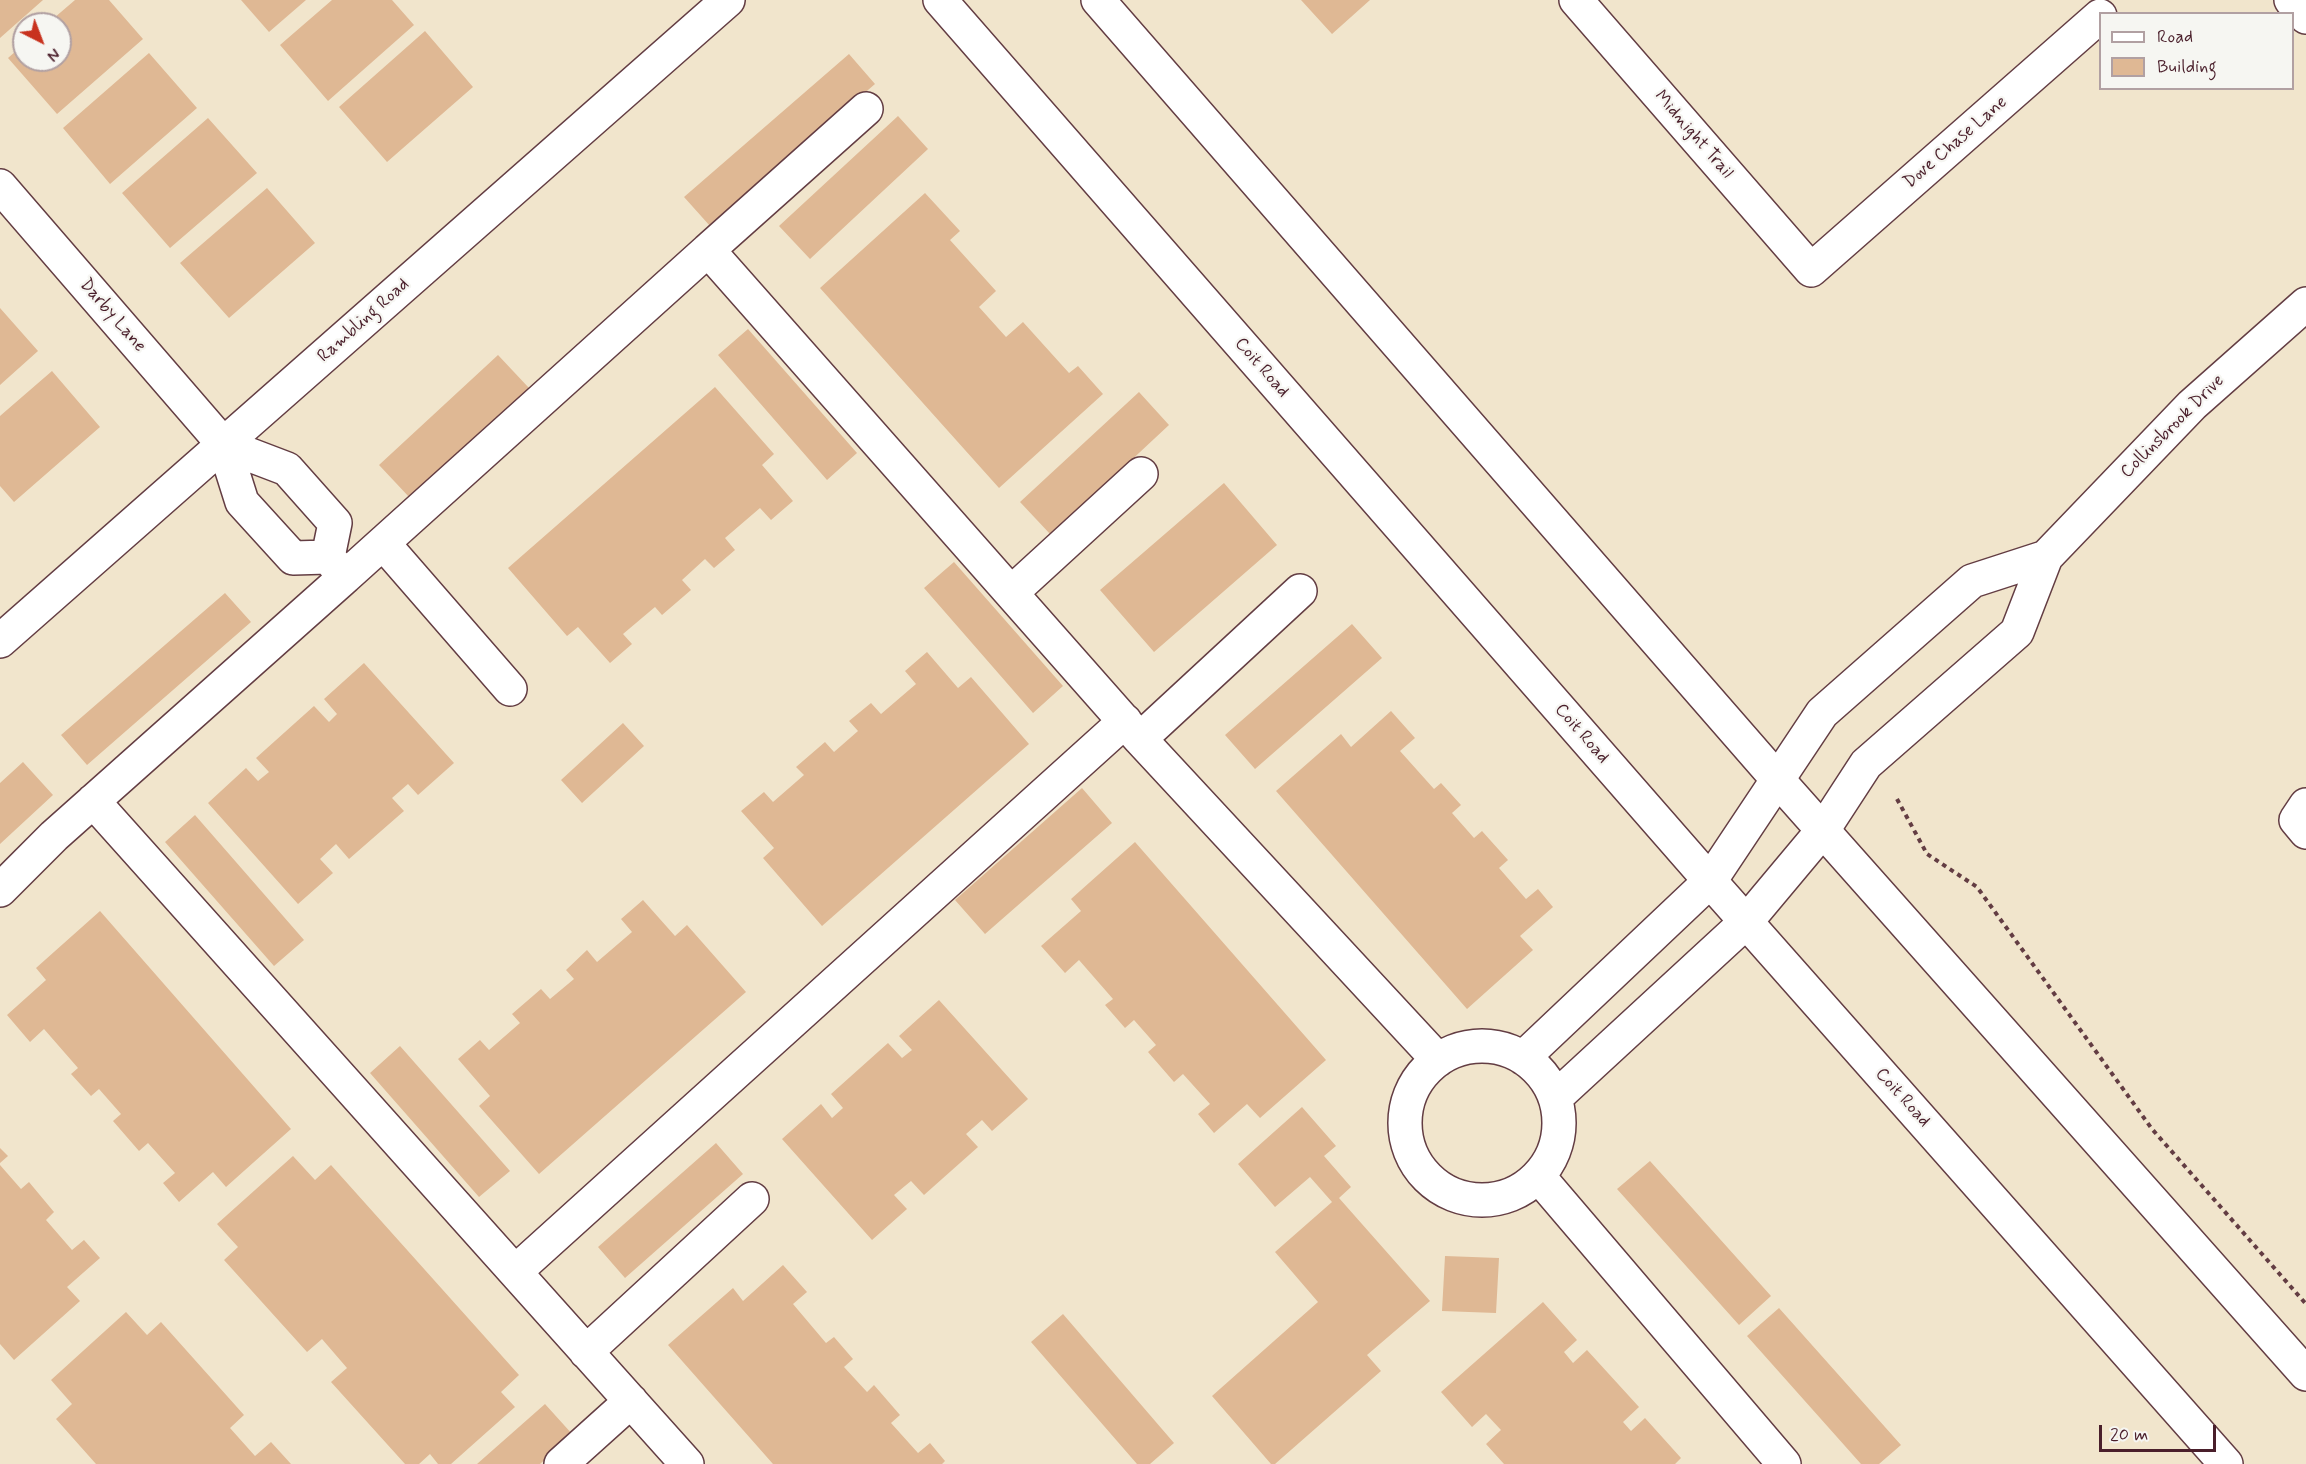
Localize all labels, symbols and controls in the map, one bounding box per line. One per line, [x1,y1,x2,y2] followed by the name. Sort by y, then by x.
[12,12,72,72] north arrow
[2099,12,2294,90] legend
[2157,25,2193,49] text: Road
[42,43,64,66] text: N
[2157,55,2217,79] text: Building
[1649,86,1737,184] street label: Midnight Trail
[1900,92,2012,194] street label: Dove Chase Lane
[314,274,414,368] street label: Rambling Road
[74,275,150,357] street label: Darby Lane
[1229,334,1293,402] street label: Coit Road
[2117,371,2229,483] street label: Collinsbrook Drive
[1549,700,1613,768] street label: Coit Road
[1870,1064,1934,1132] street label: Coit Road
[2102,1413,2219,1451] scale bar
[2110,1423,2148,1447] text: 20 m

